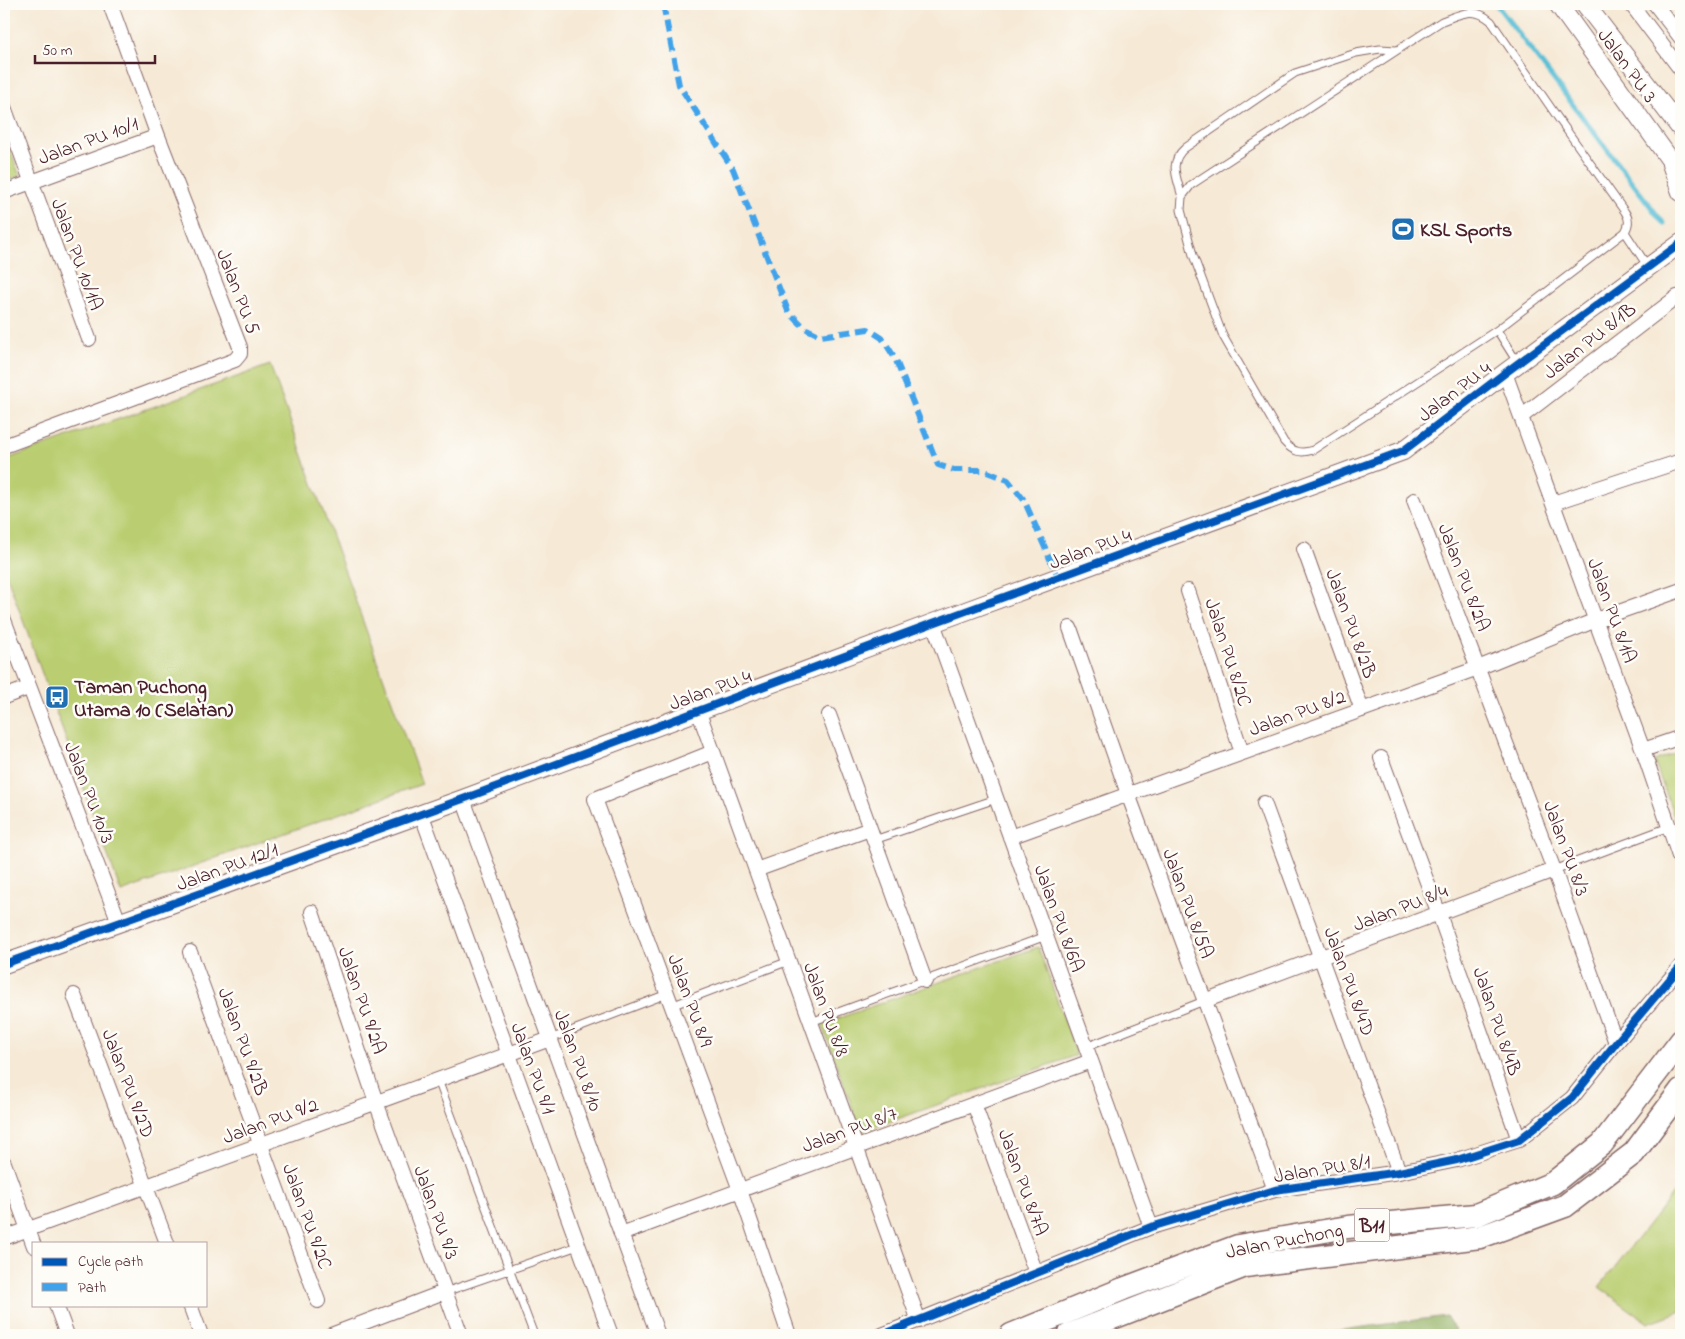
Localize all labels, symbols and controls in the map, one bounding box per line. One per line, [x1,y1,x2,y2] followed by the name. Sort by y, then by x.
[1589,23,1663,110] street label: Jalan PU 3
[35,32,155,64] scale bar
[42,40,73,62] text: 50 m
[34,111,143,174] street label: Jalan PU 10/1
[42,195,109,315] street label: Jalan PU 10/1A
[1390,216,1416,242] sports icon: KSL Sports
[1420,217,1512,246] place label: KSL Sports
[207,245,266,339] street label: Jalan PU 5
[1538,296,1643,388] street label: Jalan PU 8/1B
[1412,356,1499,430] street label: Jalan PU 4
[1429,520,1497,636] street label: Jalan PU 8/2A
[1046,522,1136,579] street label: Jalan PU 4
[1578,554,1643,667] street label: Jalan PU 8/1A
[1316,565,1383,683] street label: Jalan PU 8/2B
[1195,595,1258,711] street label: Jalan PU 8/2C
[666,663,756,720] street label: Jalan PU 4
[74,674,233,726] place label: Taman Puchong Utama 10 (Selatan)
[1245,683,1350,745] street label: Jalan PU 8/2
[44,684,70,710] bus stop icon: Taman Puchong Utama 10 (Selatan)
[55,738,120,848] street label: Jalan PU 10/3
[1534,797,1595,901] street label: Jalan PU 8/3
[173,837,283,900] street label: Jalan PU 12/1
[1153,845,1220,963] street label: Jalan PU 8/5A
[1025,861,1091,977] street label: Jalan PU 8/6A
[1349,878,1453,941] street label: Jalan PU 8/4
[1314,923,1381,1040] street label: Jalan PU 8/4D
[329,943,393,1059] street label: Jalan PU 9/2A
[658,950,719,1052] street label: Jalan PU 8/9
[794,958,855,1061] street label: Jalan PU 8/8
[1464,964,1528,1080] street label: Jalan PU 8/4B
[209,984,275,1100] street label: Jalan PU 9/2B
[545,1006,609,1116] street label: Jalan PU 8/10
[502,1019,562,1119] street label: Jalan PU 9/1
[93,1025,161,1143] street label: Jalan PU 9/2D
[219,1092,323,1153] street label: Jalan PU 9/2
[798,1101,902,1162] street label: Jalan PU 8/7
[989,1125,1054,1240] street label: Jalan PU 8/7A
[1272,1149,1373,1192] street label: Jalan PU 8/1
[273,1160,338,1274] street label: Jalan PU 9/2C
[404,1162,465,1264] street label: Jalan PU 9/3
[1354,1208,1390,1242] road number: B11
[1223,1217,1346,1269] street label: Jalan Puchong
[32,1242,208,1306] legend
[78,1251,143,1274] text: Cycle path
[78,1277,106,1299] text: Path

